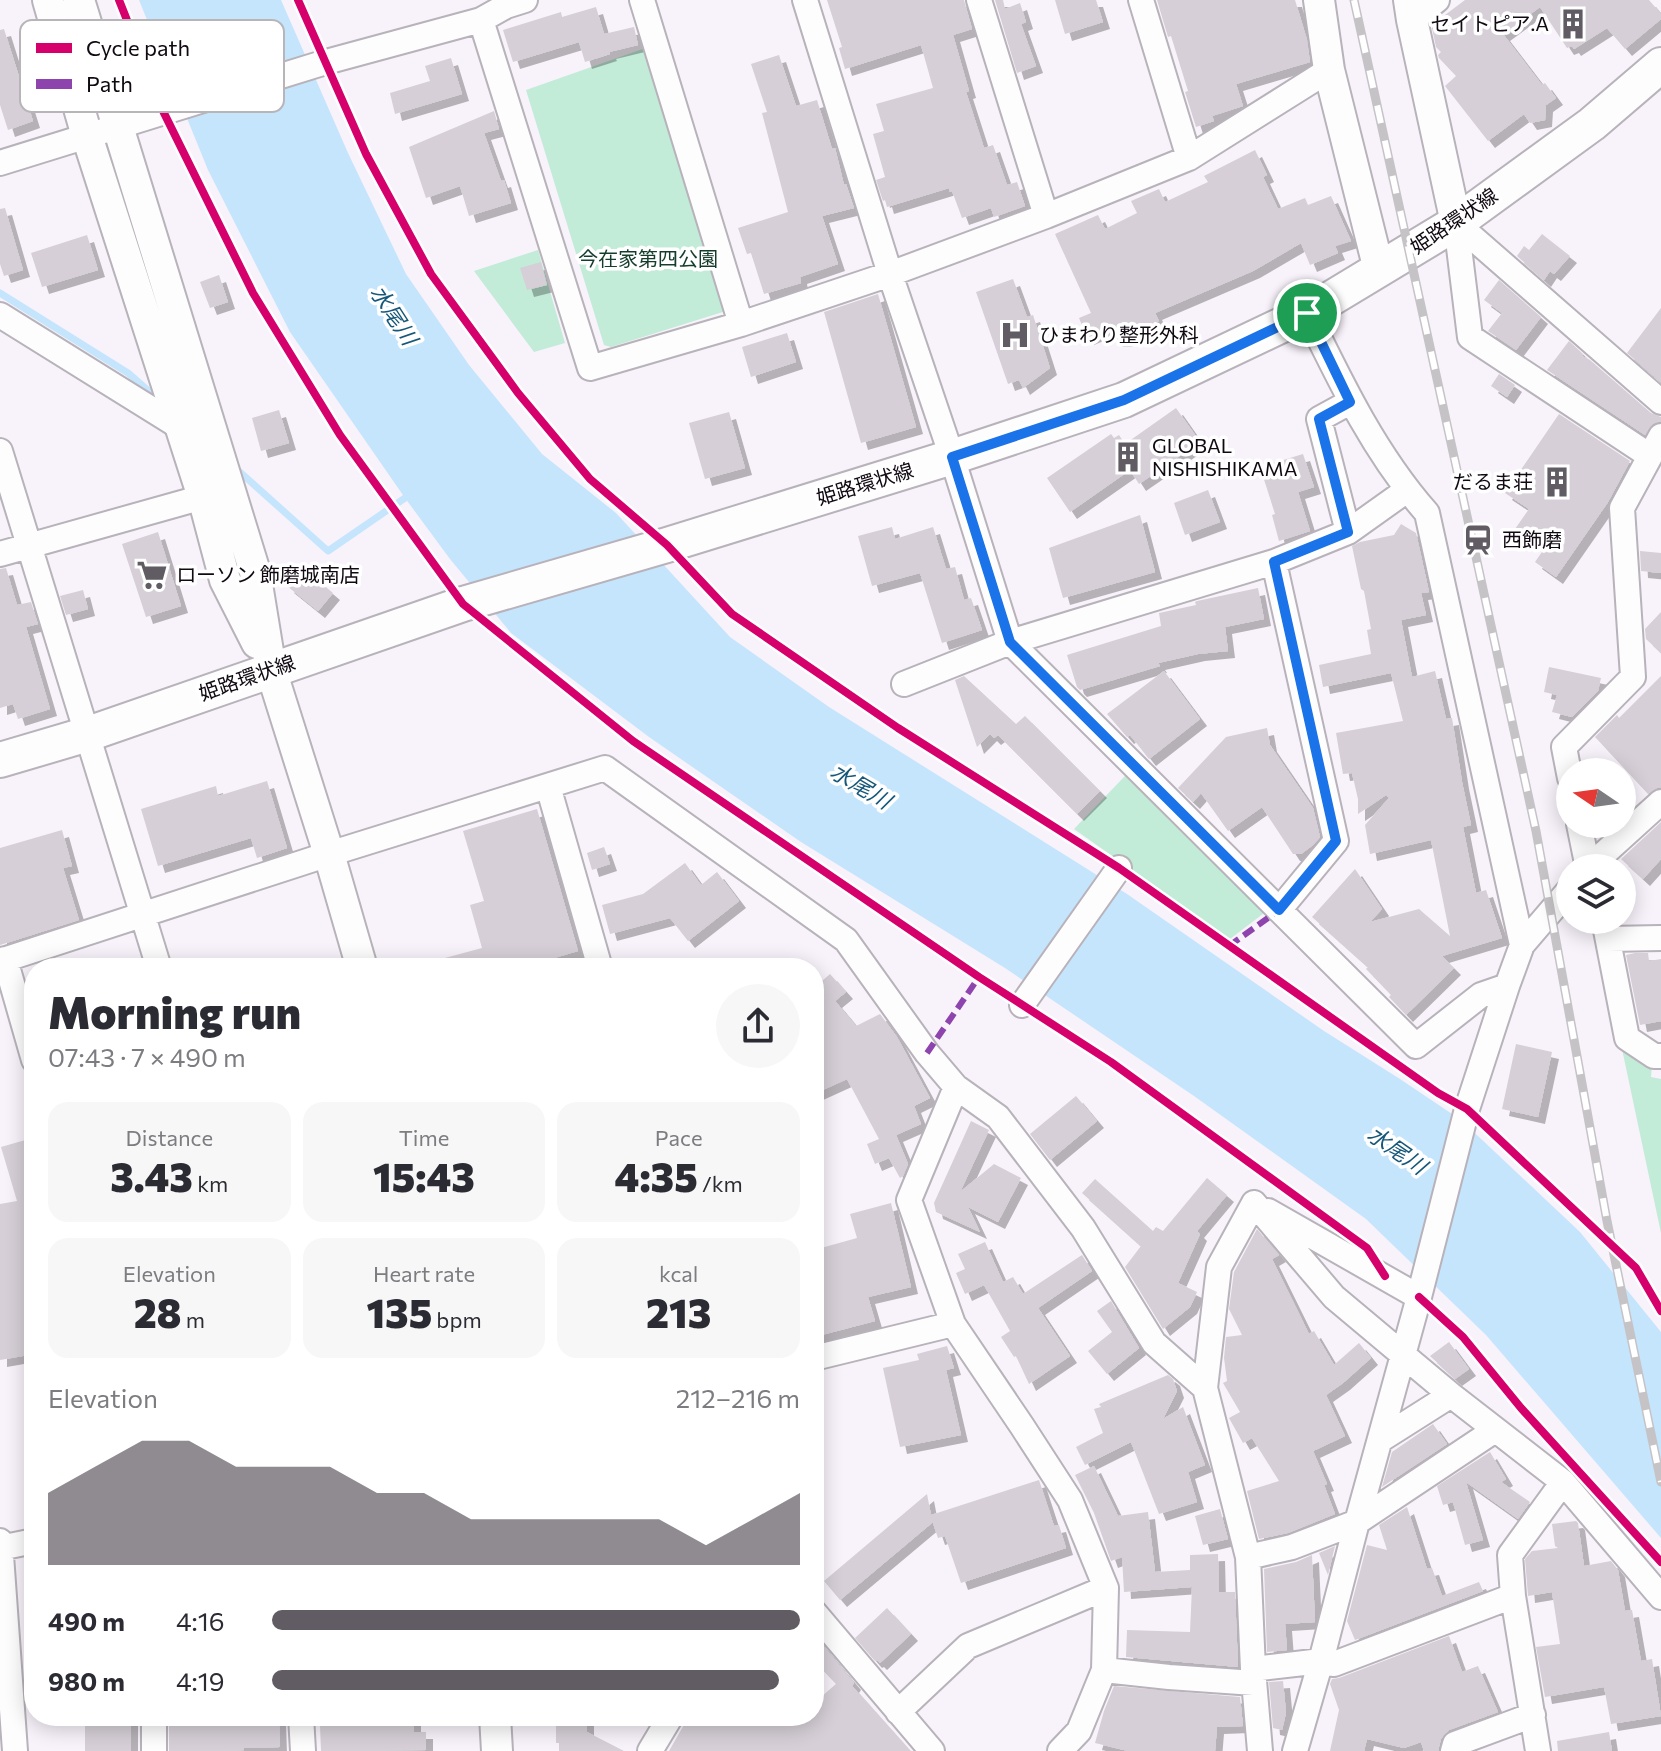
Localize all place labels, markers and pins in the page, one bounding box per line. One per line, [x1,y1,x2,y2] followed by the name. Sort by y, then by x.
[1556,7,1590,41] building icon: セイトピア.A
[1430,11,1549,35] place label: セイトピア.A
[1273,279,1341,347] pin
[998,318,1032,352] hospital icon: ひまわり整形外科
[1039,322,1199,346] place label: ひまわり整形外科
[1152,433,1298,480] place label: GLOBAL NISHISHIKAMA
[1111,440,1145,474] building icon: GLOBAL NISHISHIKAMA
[1540,465,1574,499] building icon: だるま荘
[1453,469,1533,493] place label: だるま荘
[1461,523,1495,557] station icon: 西飾磨
[1502,527,1562,551] place label: 西飾磨
[135,558,169,592] supermarket icon: ローソン 飾磨城南店
[176,562,360,586] place label: ローソン 飾磨城南店

